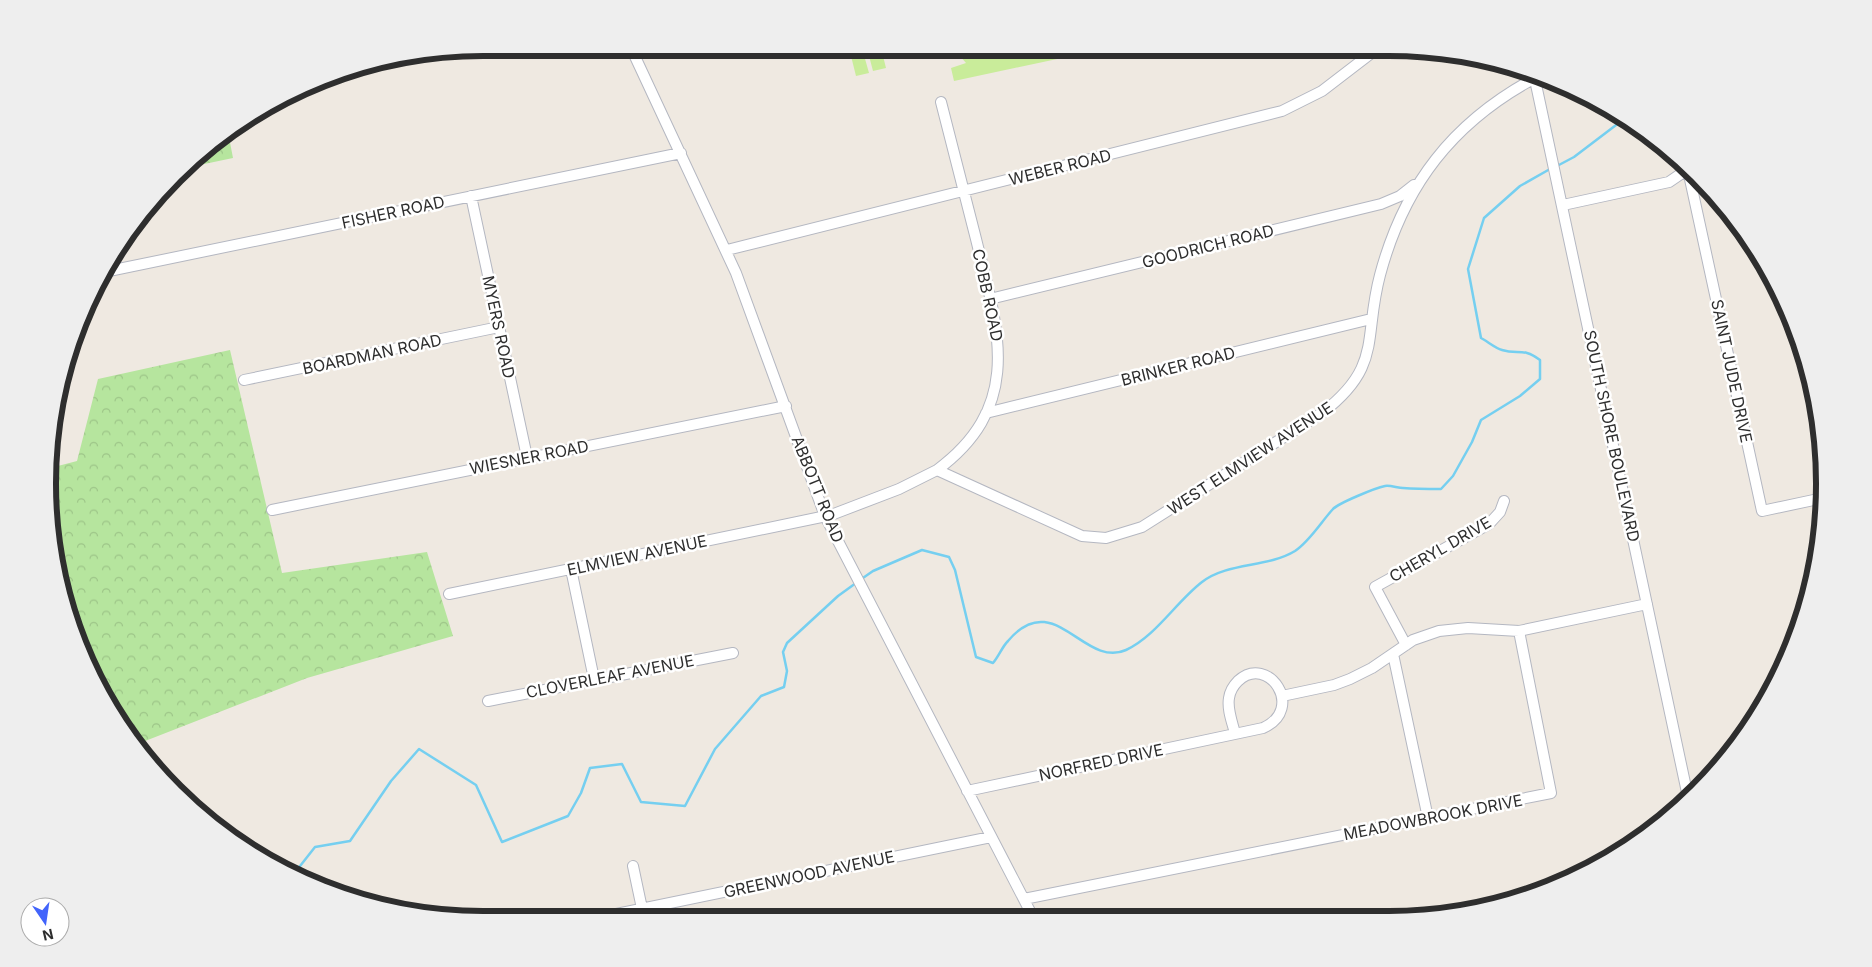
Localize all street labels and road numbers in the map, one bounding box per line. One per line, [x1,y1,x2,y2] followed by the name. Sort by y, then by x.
[1007,145,1113,189] street label: WEBER ROAD
[340,191,446,233] street label: FISHER ROAD
[1140,220,1276,272] street label: GOODRICH ROAD
[968,247,1008,343] street label: COBB ROAD
[478,274,520,380] street label: MYERS ROAD
[1707,298,1757,444] street label: SAINT JUDE DRIVE
[1580,328,1644,544] street label: SOUTH SHORE BOULEVARD
[301,329,443,379] street label: BOARDMAN ROAD
[1119,342,1237,390] street label: BRINKER ROAD
[1164,397,1336,519] street label: WEST ELMVIEW AVENUE
[787,433,849,545] street label: ABBOTT ROAD
[468,436,590,478] street label: WIESNER ROAD
[1386,512,1494,586] street label: CHERYL DRIVE
[565,530,709,580] street label: ELMVIEW AVENUE
[524,650,696,702] street label: CLOVERLEAF AVENUE
[1037,739,1165,785] street label: NORFRED DRIVE
[1342,790,1524,844] street label: MEADOWBROOK DRIVE
[722,846,896,902] street label: GREENWOOD AVENUE

